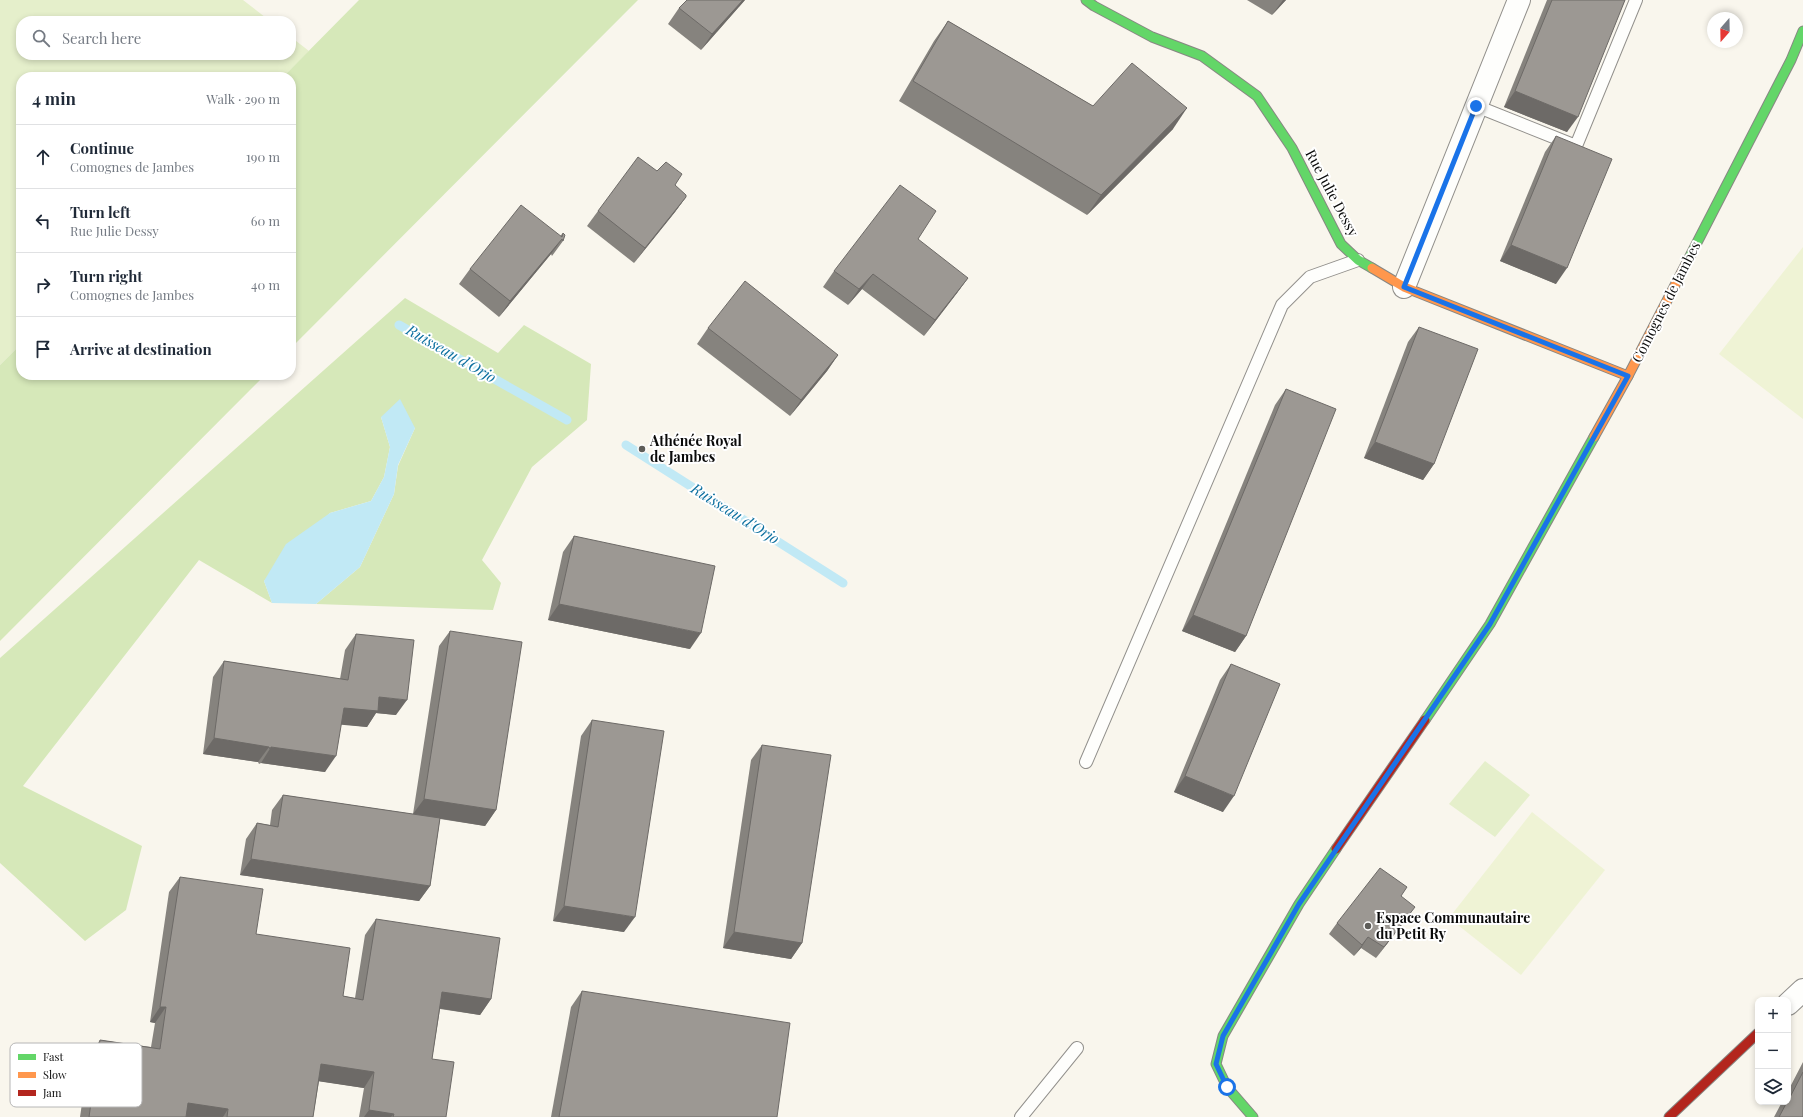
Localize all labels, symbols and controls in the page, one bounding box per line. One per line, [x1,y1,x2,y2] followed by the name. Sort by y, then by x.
[1707,12,1743,48] north arrow
[16,16,296,60] search box
[30,27,52,49] icon: search
[62,28,141,48] text: Search here
[32,87,76,109] text: 4 min
[206,90,280,107] text: Walk · 290 m
[1467,97,1485,115] route end
[70,138,134,158] text: Continue
[32,146,54,168] icon: ahead
[1302,146,1363,239] street label: Rue Julie Dessy
[246,148,280,165] text: 190 m
[70,158,194,175] text: Comognes de Jambes
[70,202,131,222] text: Turn left
[32,210,54,232] icon: left
[251,212,280,229] text: 60 m
[70,222,159,239] text: Rue Julie Dessy
[1627,238,1704,366] street label: Comognes de Jambes
[70,266,143,286] text: Turn right
[32,274,54,296] icon: right
[251,276,280,293] text: 40 m
[70,286,194,303] text: Comognes de Jambes
[402,319,500,387] water label: Ruisseau d'Orjo
[32,338,54,360] icon: arrive
[70,339,212,359] text: Arrive at destination
[649,431,742,466] place label: Athénée Royal de Jambes
[637,444,647,454] marker: Athénée Royal de Jambes
[687,477,784,548] water label: Ruisseau d'Orjo
[1376,908,1530,943] place label: Espace Communautaire du Petit Ry
[1363,921,1373,931] marker: Espace Communautaire du Petit Ry
[1755,997,1791,1105] map controls
[1755,997,1791,1033] button: +
[1755,1033,1791,1069] button: −
[10,1043,142,1107] legend
[43,1049,63,1064] text: Fast
[43,1067,67,1082] text: Slow
[1755,1069,1791,1105] button: layers
[1218,1078,1236,1096] route start
[42,1085,62,1100] text: Jam

